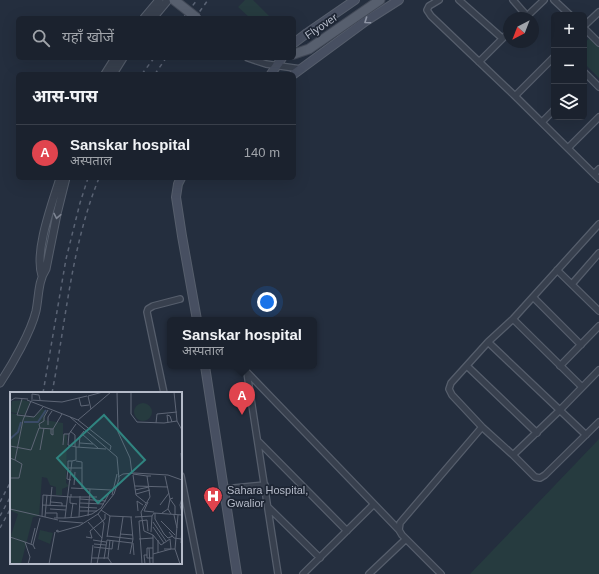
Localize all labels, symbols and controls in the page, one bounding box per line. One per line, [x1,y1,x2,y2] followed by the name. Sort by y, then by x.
[303,11,340,41] street label: Flyover
[503,12,539,48] north arrow
[551,12,587,120] map controls
[551,12,587,48] button: +
[16,16,296,60] search box
[364,16,371,23] one-way arrow
[30,27,52,49] icon: search
[62,28,114,45] text: यहाँ खोजें
[551,48,587,84] button: −
[551,84,587,120] button: layers
[32,87,98,106] text: आस-पास
[70,136,190,153] text: Sanskar hospital
[40,145,50,160] text: A
[244,145,280,160] text: 140 m
[70,153,112,168] text: अस्पताल
[53,213,61,219] one-way arrow
[257,292,277,312] your location
[167,317,317,369] popup
[182,326,302,343] text: Sanskar hospital
[182,343,224,358] text: अस्पताल
[229,382,255,415] pin: A
[10,392,182,564] inset map
[227,484,308,509] place label: Sahara Hospital, Gwalior
[202,485,224,513] hospital icon: Sahara Hospital, Gwalior

